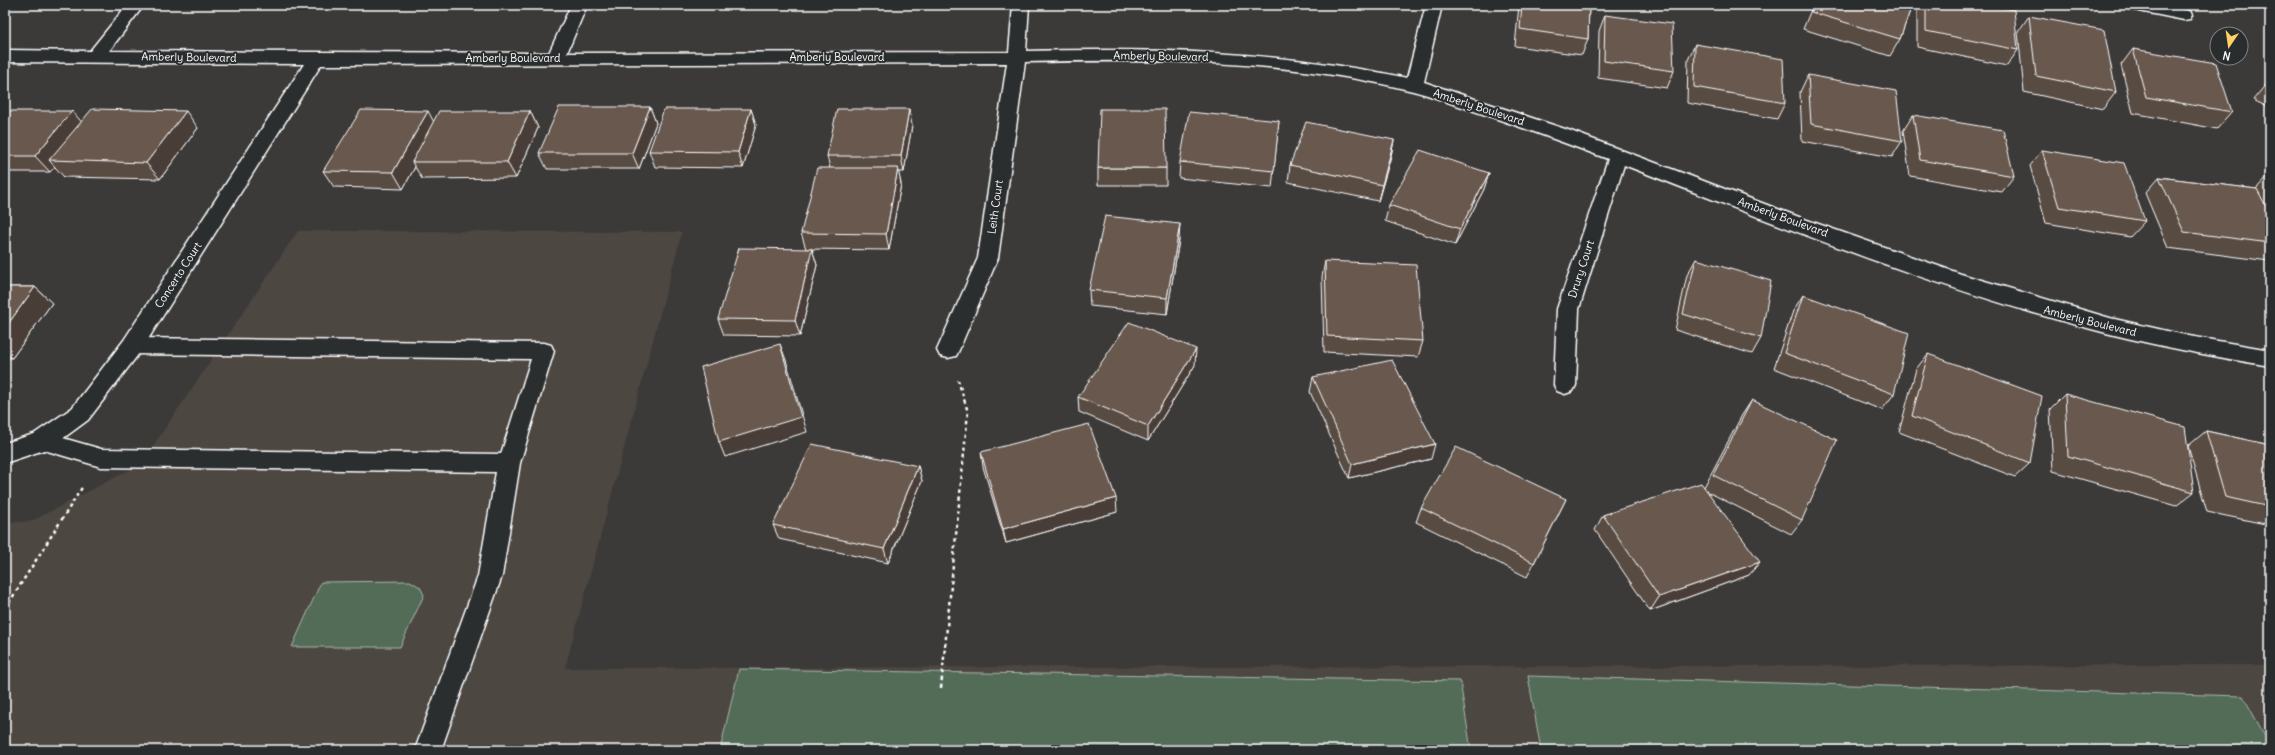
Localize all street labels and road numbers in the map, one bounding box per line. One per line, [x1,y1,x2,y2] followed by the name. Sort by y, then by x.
[1113,48,1209,64] street label: Amberly Boulevard
[141,49,237,65] street label: Amberly Boulevard
[789,50,885,64] street label: Amberly Boulevard
[465,51,561,65] street label: Amberly Boulevard
[1432,86,1527,129] street label: Amberly Boulevard
[984,179,1006,235] street label: Leith Court
[1736,194,1831,240] street label: Amberly Boulevard
[1565,238,1597,300] street label: Drury Court
[151,239,205,311] street label: Concerto Court
[2042,303,2138,339] street label: Amberly Boulevard

